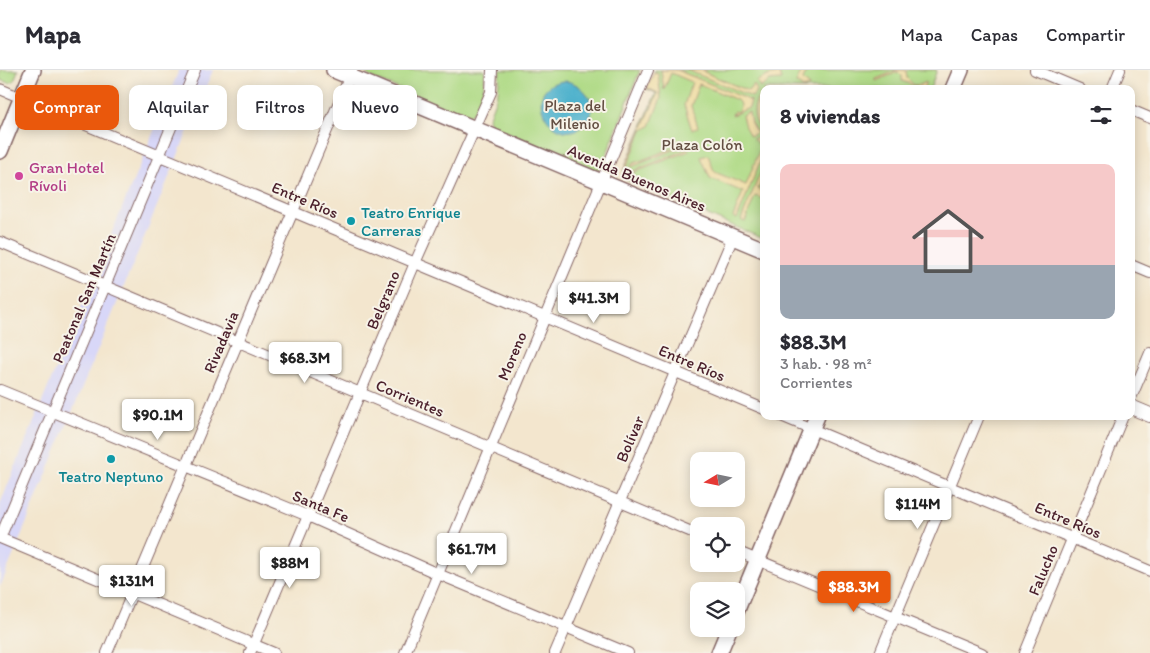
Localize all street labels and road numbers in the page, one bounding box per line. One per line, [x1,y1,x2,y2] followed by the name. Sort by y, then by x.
[565,140,709,216] street label: Avenida Buenos Aires
[269,178,341,222] street label: Entre Ríos
[48,230,120,366] street label: Peatonal San Martín
[362,268,404,332] street label: Belgrano
[200,308,243,376] street label: Rivadavia
[493,329,531,383] street label: Moreno
[656,341,728,385] street label: Entre Ríos
[373,375,447,421] street label: Corrientes
[612,412,649,465] street label: Bolívar
[290,486,353,527] street label: Santa Fe
[1032,498,1104,542] street label: Entre Ríos
[1024,542,1062,598] street label: Falucho

